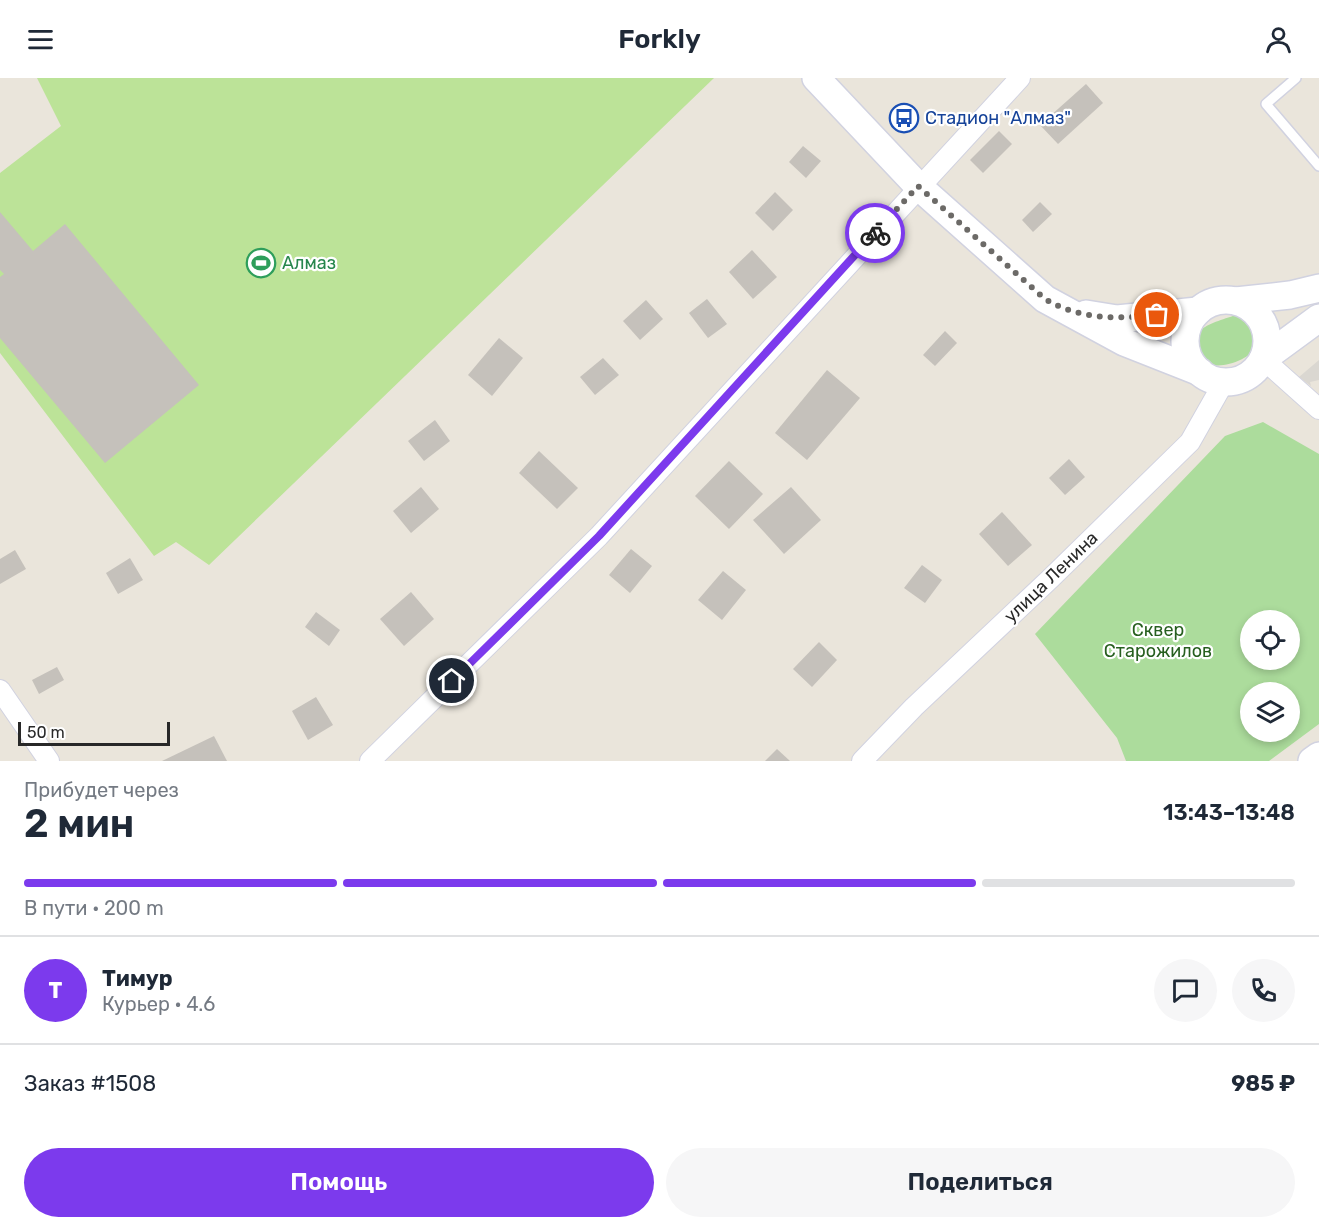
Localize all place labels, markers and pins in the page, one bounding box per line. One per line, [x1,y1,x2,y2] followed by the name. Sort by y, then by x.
[888,102,920,134] bus stop icon: Стадион "Алмаз"
[925,107,1071,129] place label: Стадион "Алмаз"
[245,247,277,279] sports icon: Алмаз
[282,252,336,274] place label: Алмаз
[1131,289,1182,340] pin
[426,655,477,706] pin

